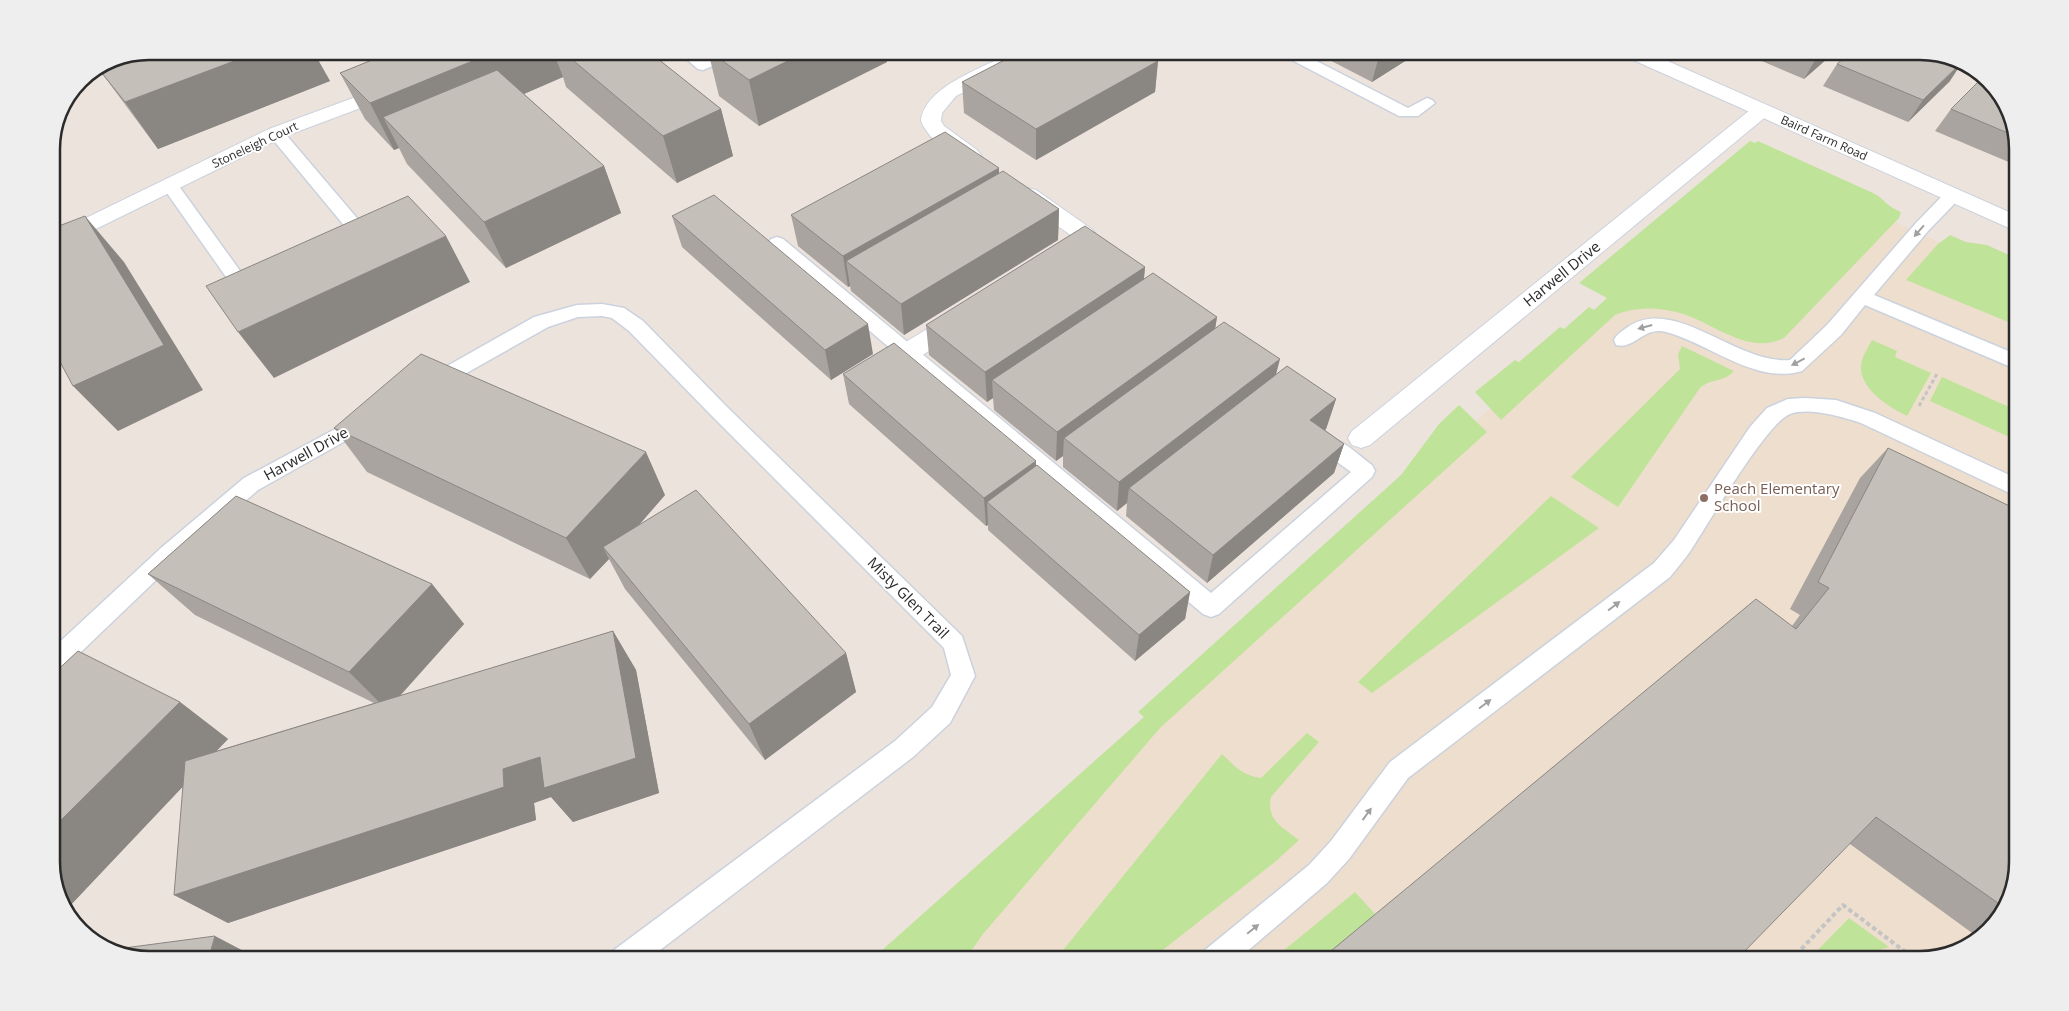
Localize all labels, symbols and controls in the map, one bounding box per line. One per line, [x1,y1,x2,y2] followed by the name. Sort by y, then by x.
[1778,111,1870,164] street label: Baird Farm Road
[209,117,301,172] street label: Stoneleigh Court
[1913,224,1925,236] one-way arrow
[1519,236,1604,310] street label: Harwell Drive
[1638,323,1653,331] one-way arrow
[1790,358,1805,366] one-way arrow
[260,422,351,485] street label: Harwell Drive
[1714,478,1840,515] place label: Peach Elementary School
[1698,492,1710,504] marker: Peach Elementary School
[864,552,954,642] street label: Misty Glen Trail
[1607,601,1620,612] one-way arrow
[1478,699,1491,710] one-way arrow
[1362,807,1372,821] one-way arrow
[1246,923,1259,934] one-way arrow

